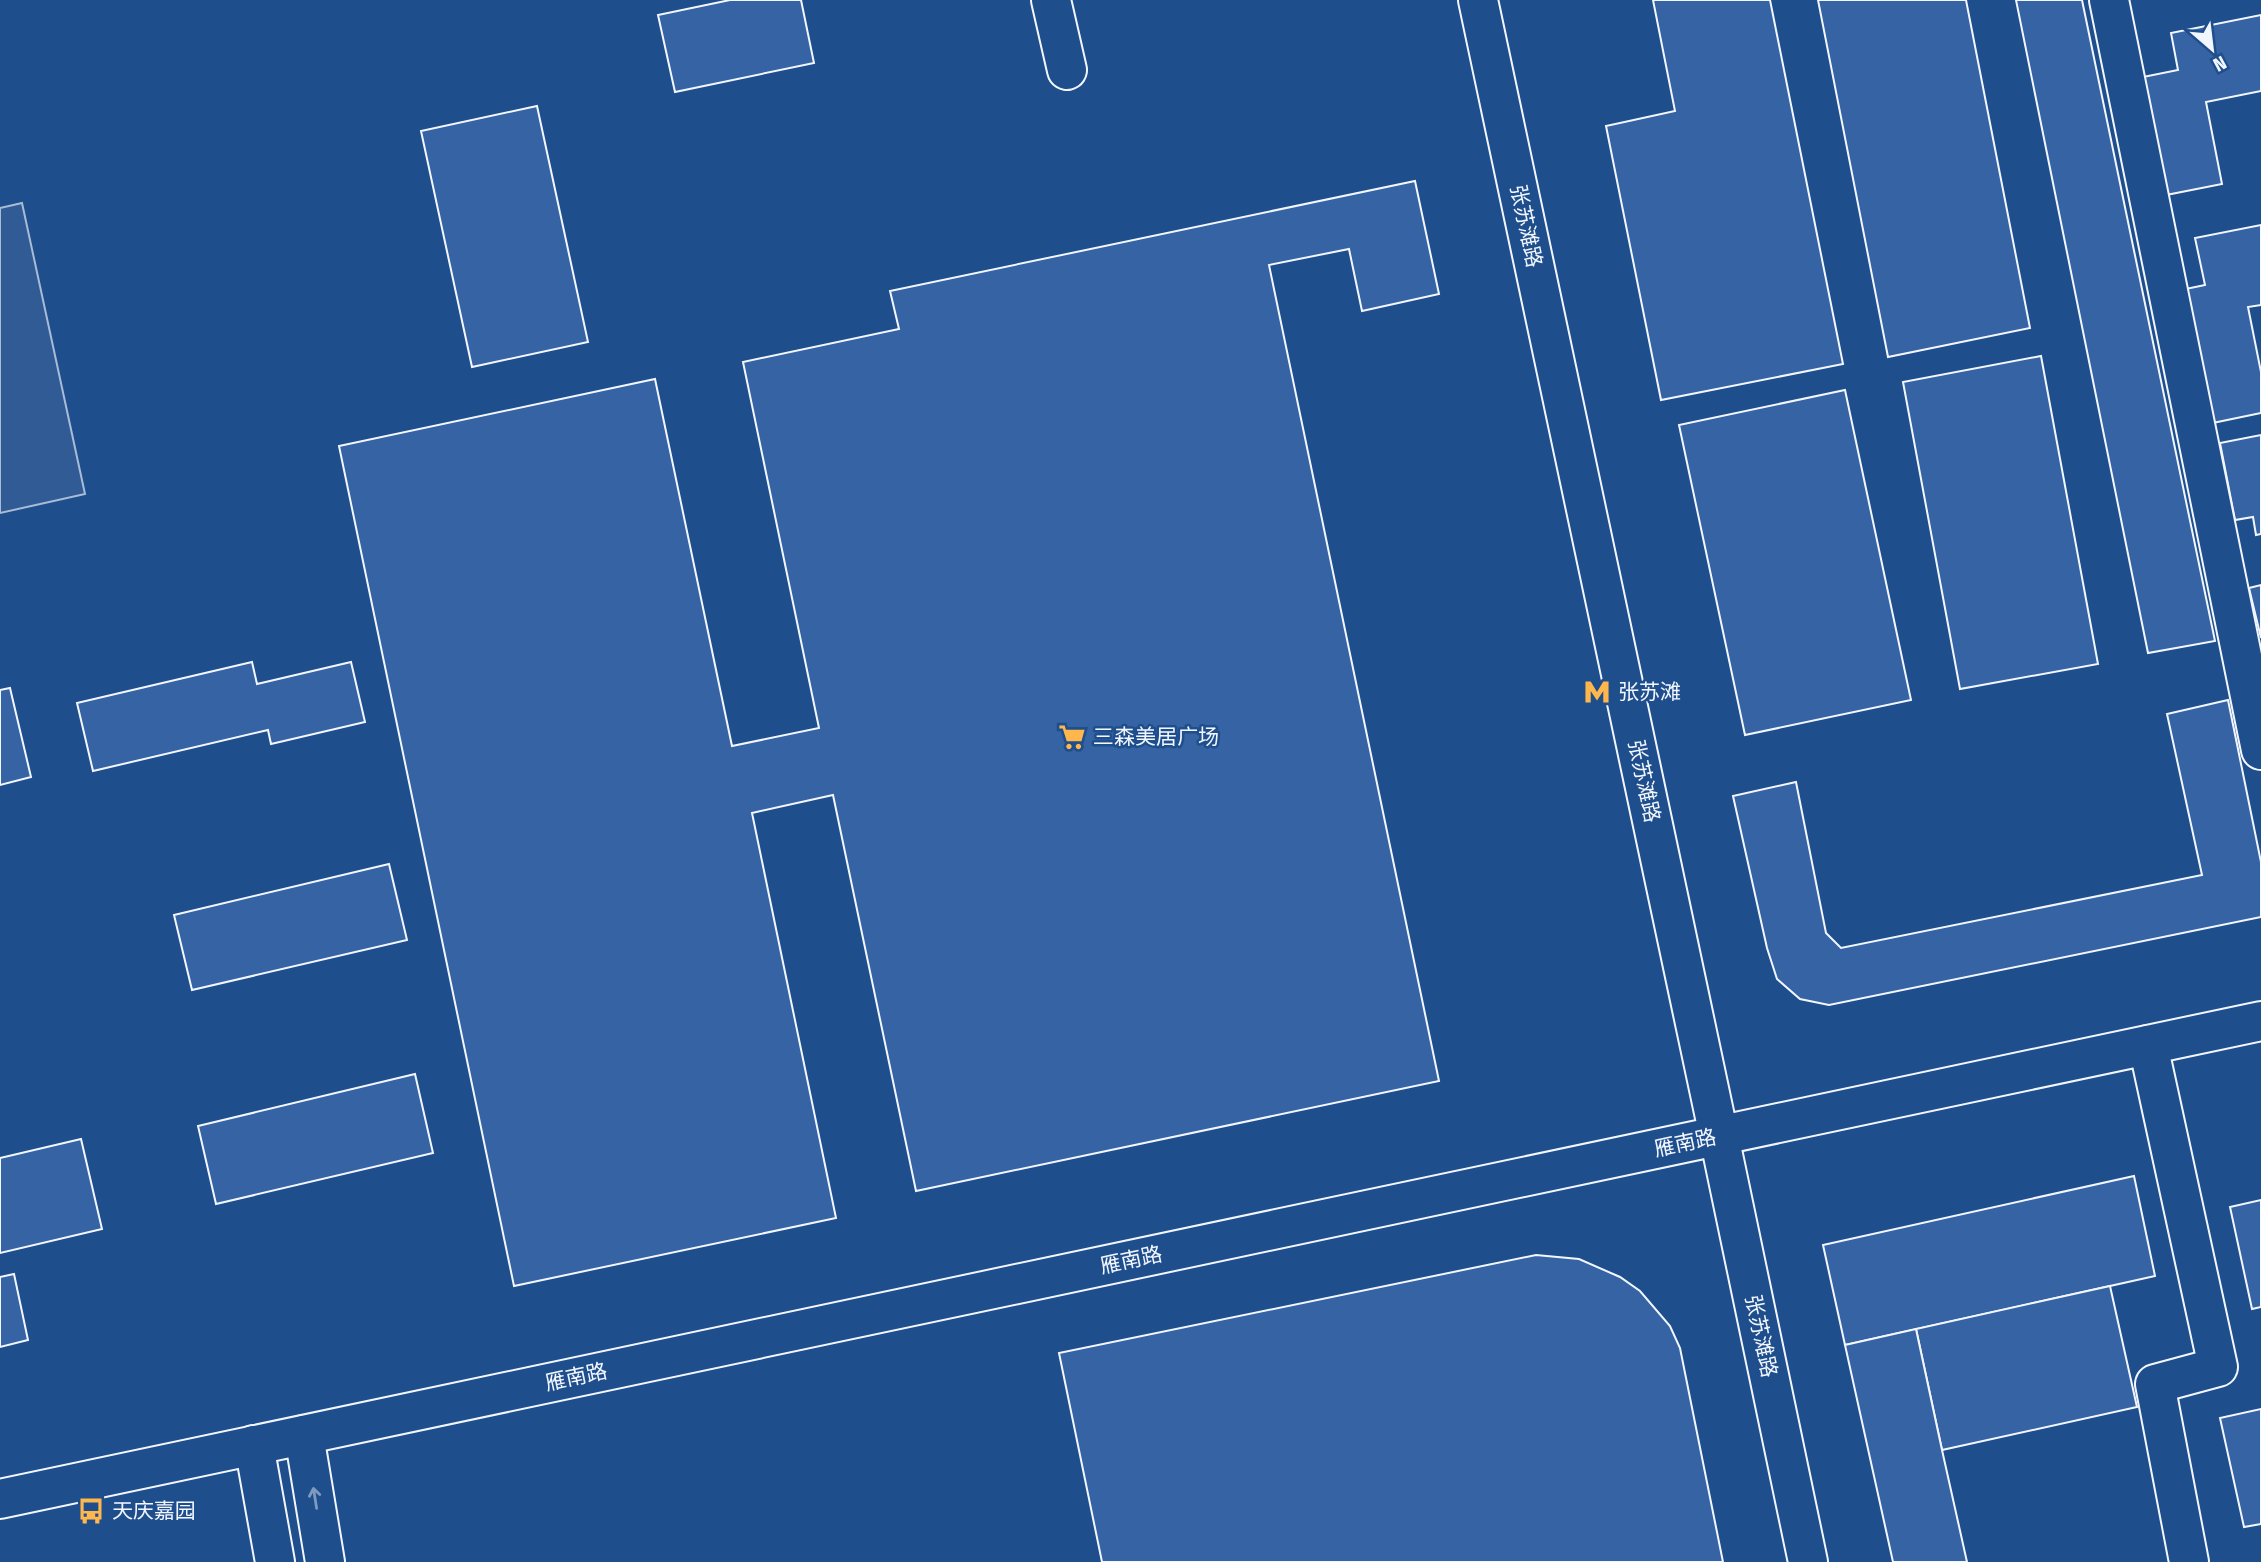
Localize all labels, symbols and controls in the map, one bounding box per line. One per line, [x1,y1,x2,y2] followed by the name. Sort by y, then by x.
[2177,14,2247,84] north arrow
[2209,51,2230,76] text: N
[1505,182,1547,270] street label: 张苏滩路
[1582,677,1612,707] metro station icon: 张苏滩
[1618,679,1681,705] place label: 张苏滩
[1057,722,1087,752] supermarket icon: 三森美居广场
[1093,724,1219,750] place label: 三森美居广场
[1623,737,1665,825] street label: 张苏滩路
[1651,1124,1719,1162] street label: 雁南路
[1097,1241,1165,1279] street label: 雁南路
[1740,1292,1782,1380] street label: 张苏滩路
[542,1358,610,1396] street label: 雁南路
[308,1487,321,1510] one-way arrow
[76,1496,106,1526] bus stop icon: 天庆嘉园
[112,1498,196,1524] place label: 天庆嘉园

